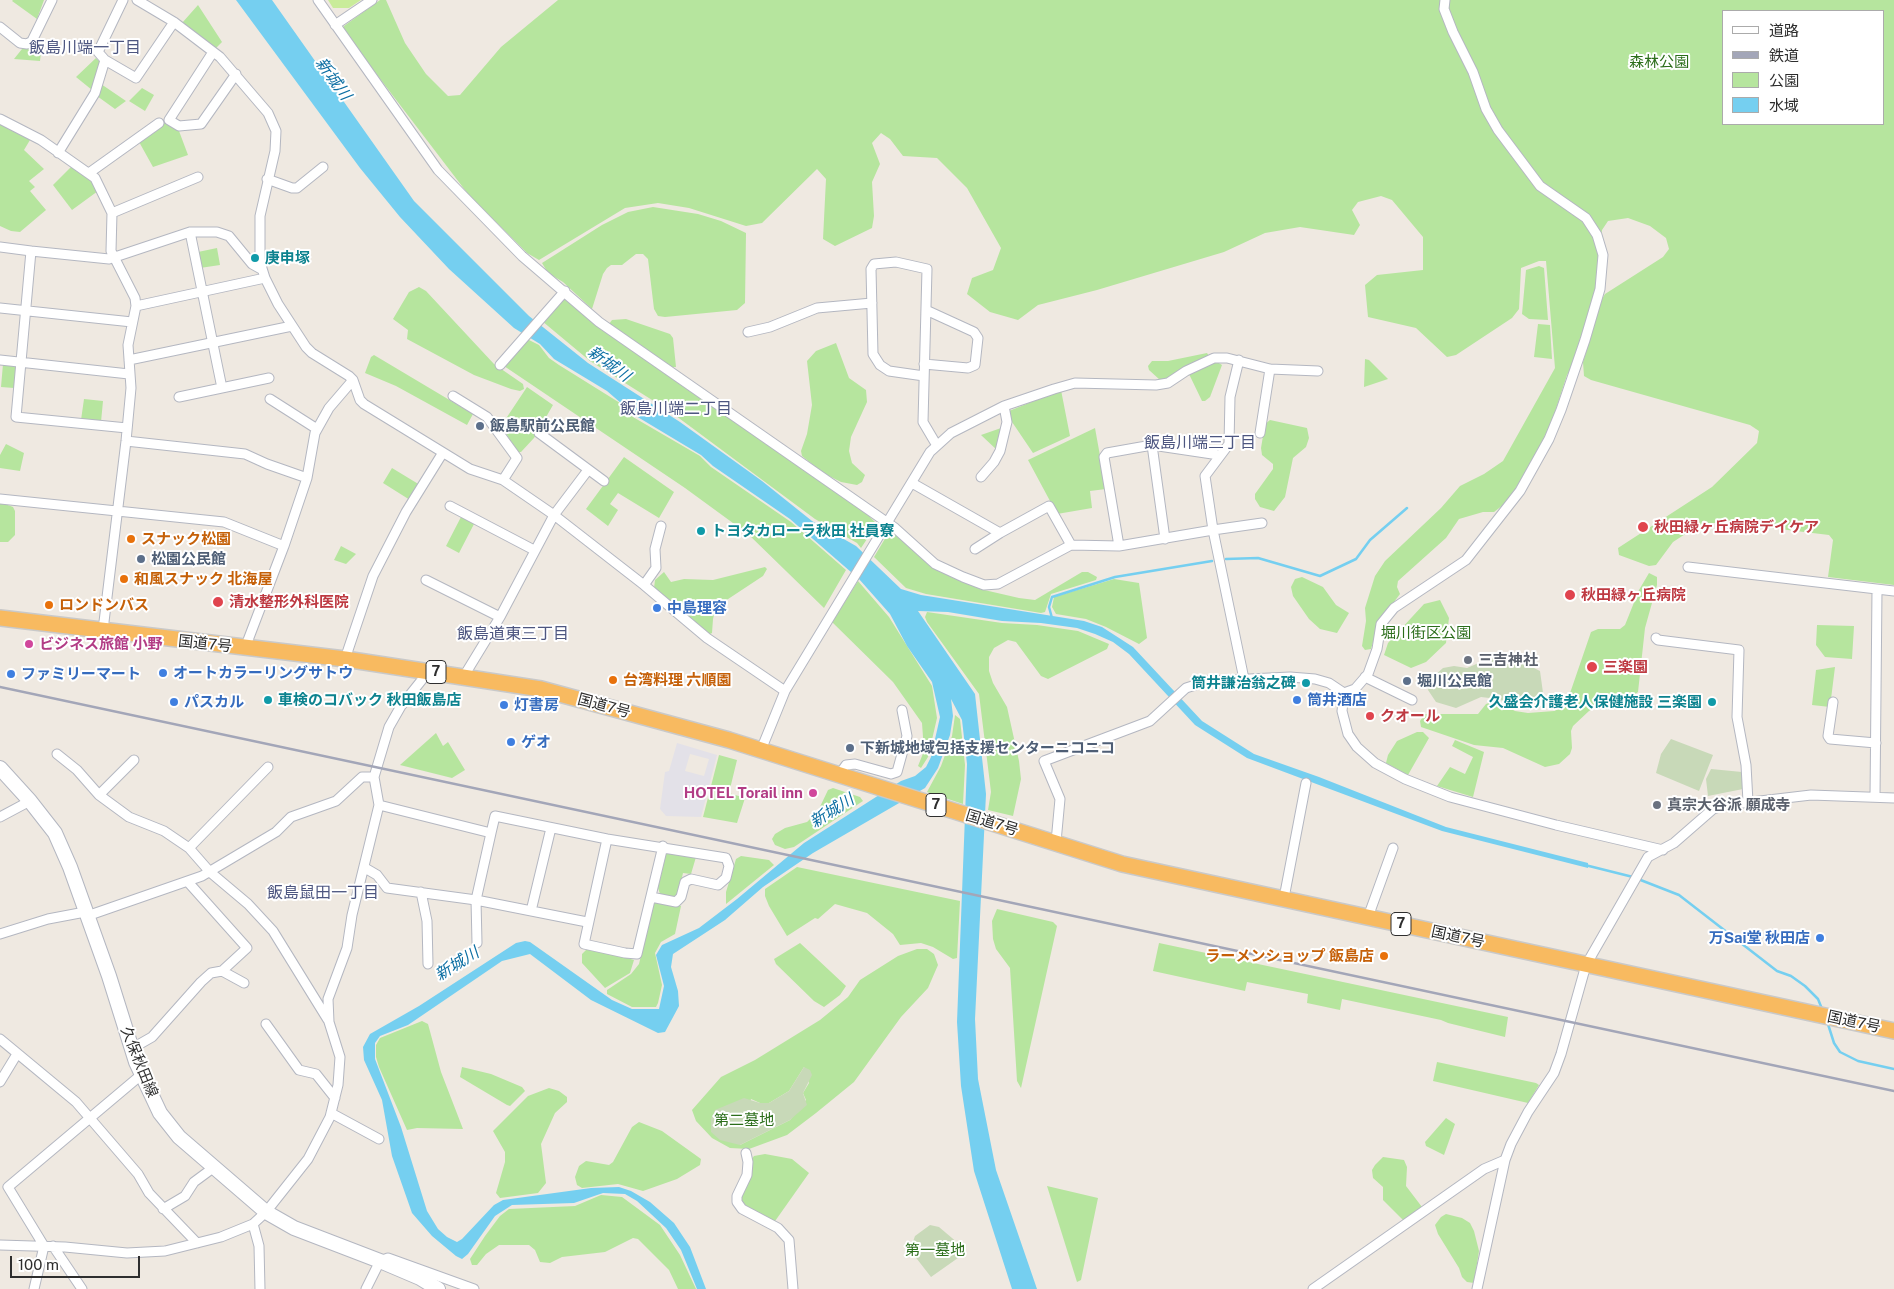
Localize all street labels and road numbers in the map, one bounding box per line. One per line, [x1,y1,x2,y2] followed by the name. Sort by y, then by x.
[177,632,233,656] street label: 国道7号
[426,660,446,684] road number: 7
[576,690,632,722] street label: 国道7号
[926,794,946,816] road number: 7
[964,806,1020,840] street label: 国道7号
[1391,912,1411,936] road number: 7
[1430,923,1486,951] street label: 国道7号
[1826,1008,1882,1036] street label: 国道7号
[117,1024,161,1100] street label: 久保秋田線

